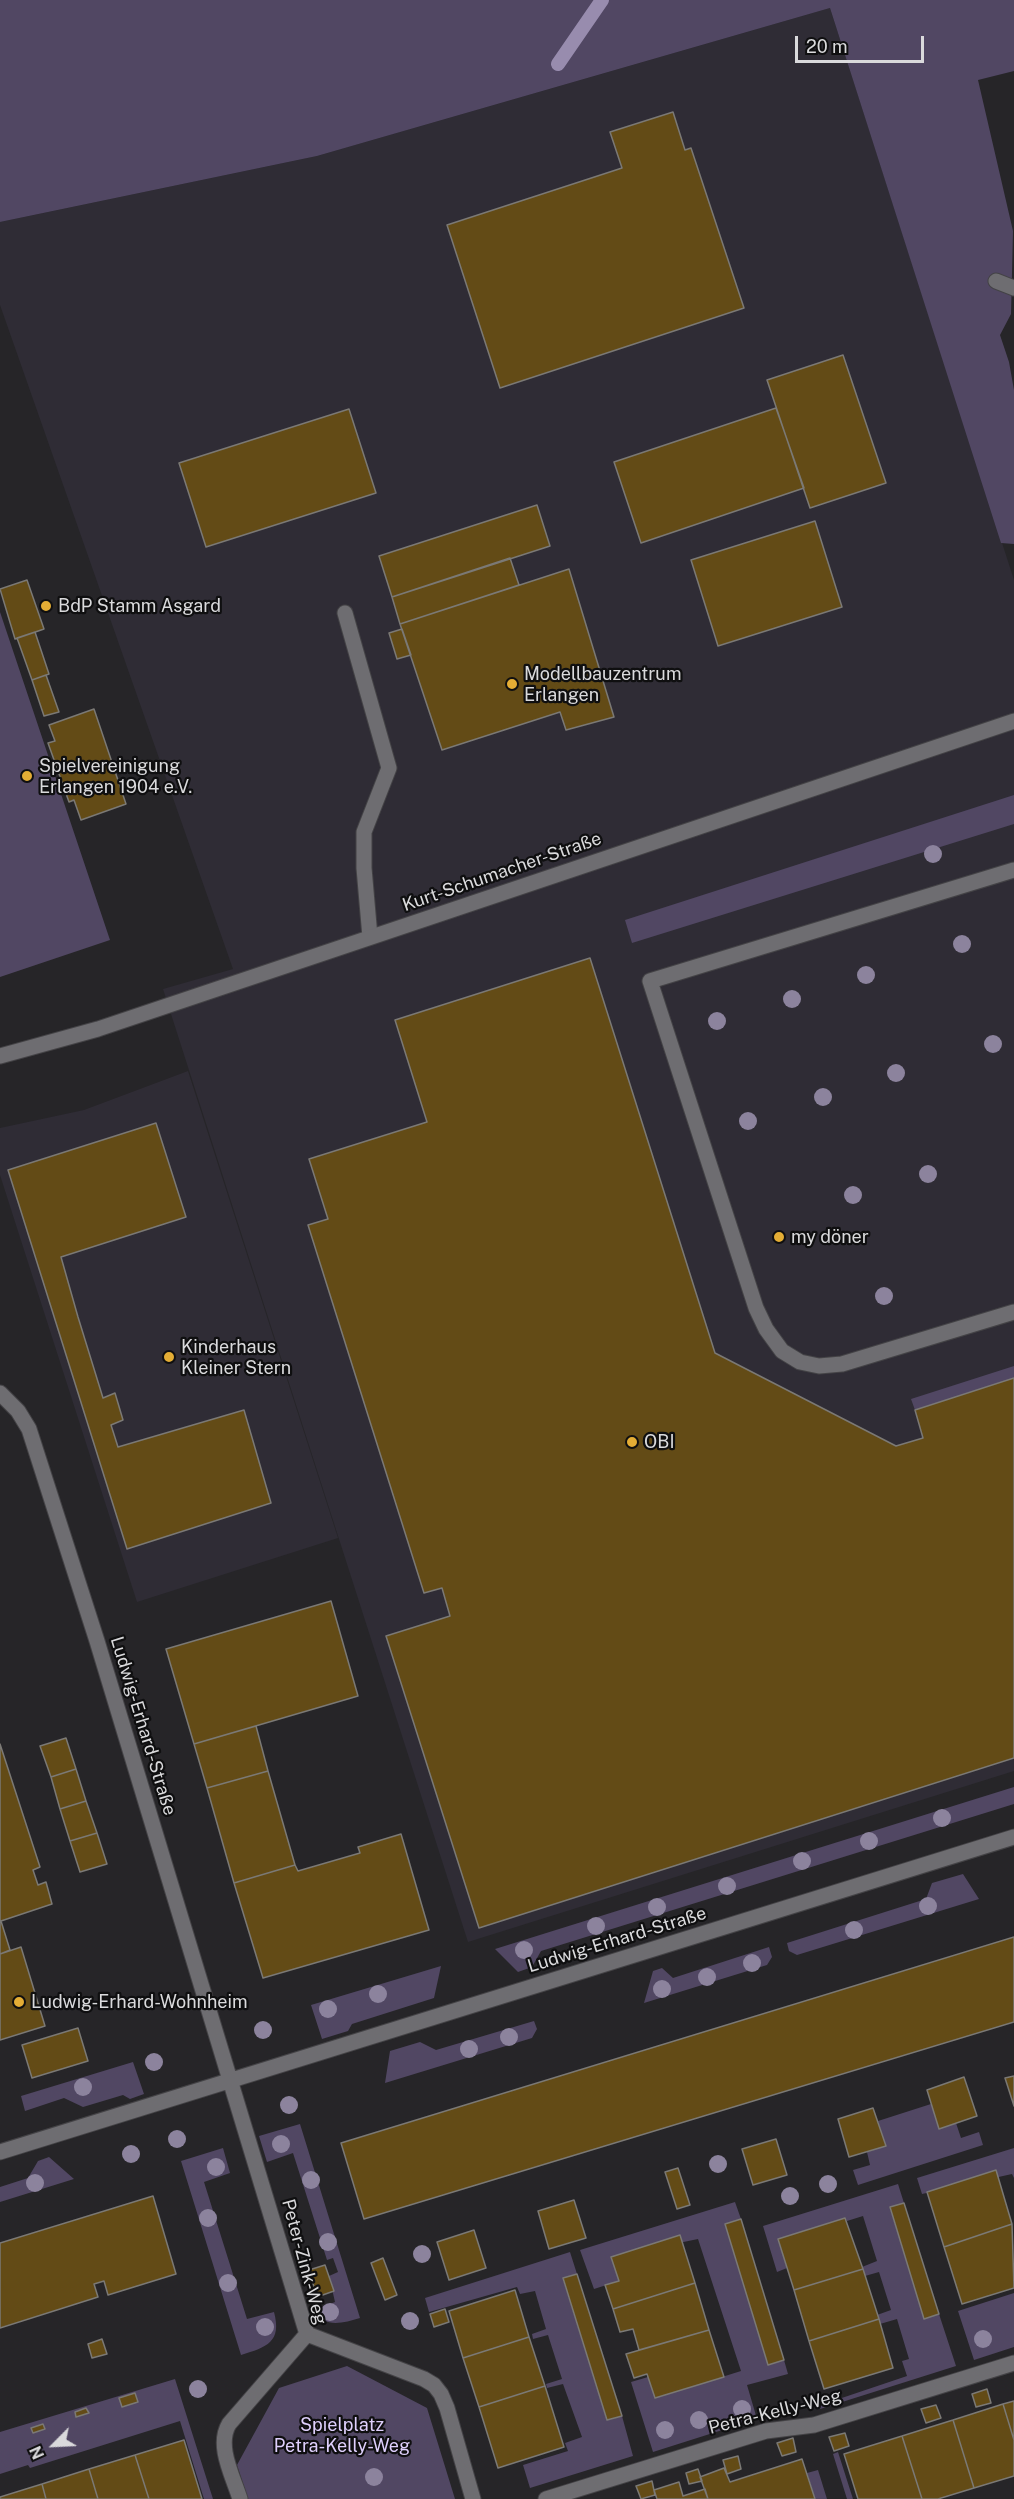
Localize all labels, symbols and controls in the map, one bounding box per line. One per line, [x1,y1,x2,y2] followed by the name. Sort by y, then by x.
[798,24,927,62] scale bar
[806,36,848,57] text: 20 m
[58,595,221,617] place label: BdP Stamm Asgard
[39,599,53,613] marker: BdP Stamm Asgard
[524,663,681,706] place label: Modellbauzentrum Erlangen
[505,677,519,691] marker: Modellbauzentrum Erlangen
[39,755,192,798] place label: Spielvereinigung Erlangen 1904 e.V.
[20,769,34,783] marker: Spielvereinigung Erlangen 1904 e.V.
[400,828,604,916] street label: Kurt-Schumacher-Straße
[791,1226,869,1248] place label: my döner
[772,1230,786,1244] marker: my döner
[181,1336,291,1378] place label: Kinderhaus Kleiner Stern
[162,1350,176,1364] marker: Kinderhaus Kleiner Stern
[644,1431,674,1453] place label: OBI
[625,1435,639,1449] marker: OBI
[106,1634,180,1818] street label: Ludwig-Erhard-Straße
[525,1903,709,1977] street label: Ludwig-Erhard-Straße
[31,1991,248,2013] place label: Ludwig-Erhard-Wohnheim
[12,1995,26,2009] marker: Ludwig-Erhard-Wohnheim
[277,2197,331,2327] street label: Peter-Zink-Weg
[706,2385,844,2439] street label: Petra-Kelly-Weg
[274,2414,410,2456] park label: Spielplatz Petra-Kelly-Weg
[24,2415,84,2475] north arrow
[26,2443,48,2462] text: N

